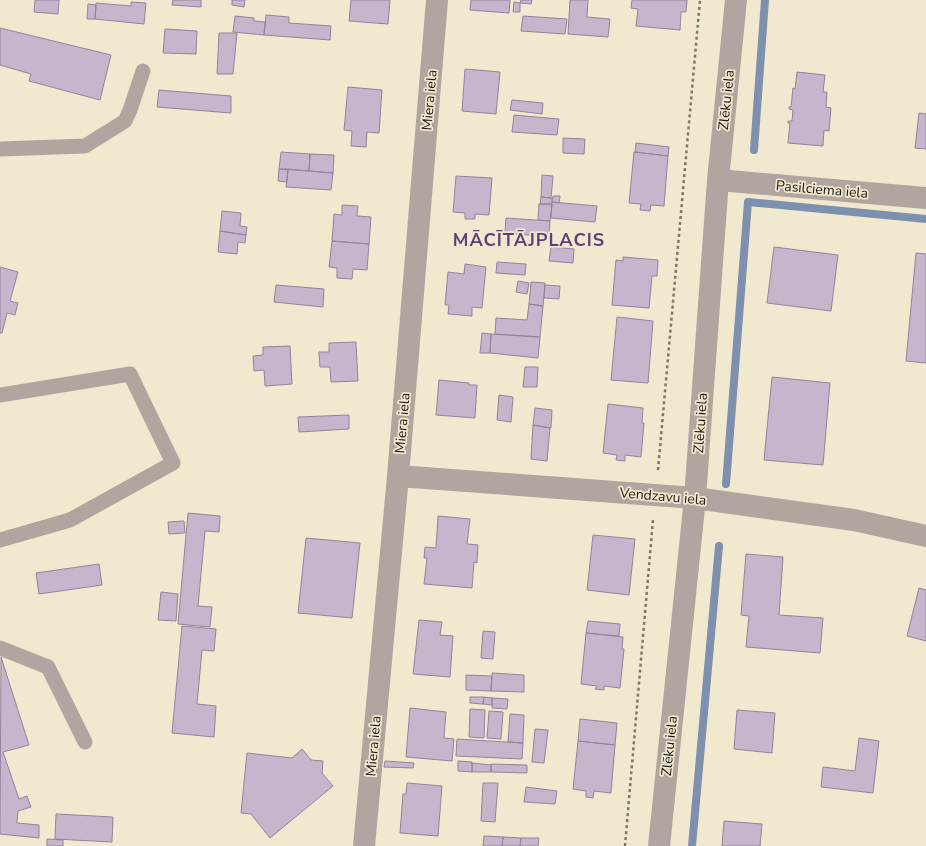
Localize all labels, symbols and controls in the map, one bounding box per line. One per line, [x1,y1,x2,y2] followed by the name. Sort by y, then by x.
[417,69,442,131] street label: Miera iela
[714,69,739,131] street label: Zlēku iela
[775,176,869,203] street label: Pasilciema iela
[453,228,605,252] district label: MĀCĪTĀJPLACIS
[390,392,415,454] street label: Miera iela
[689,392,712,454] street label: Zlēku iela
[618,483,707,510] street label: Vendzavu iela
[361,715,386,777] street label: Miera iela
[657,715,682,777] street label: Zlēku iela

